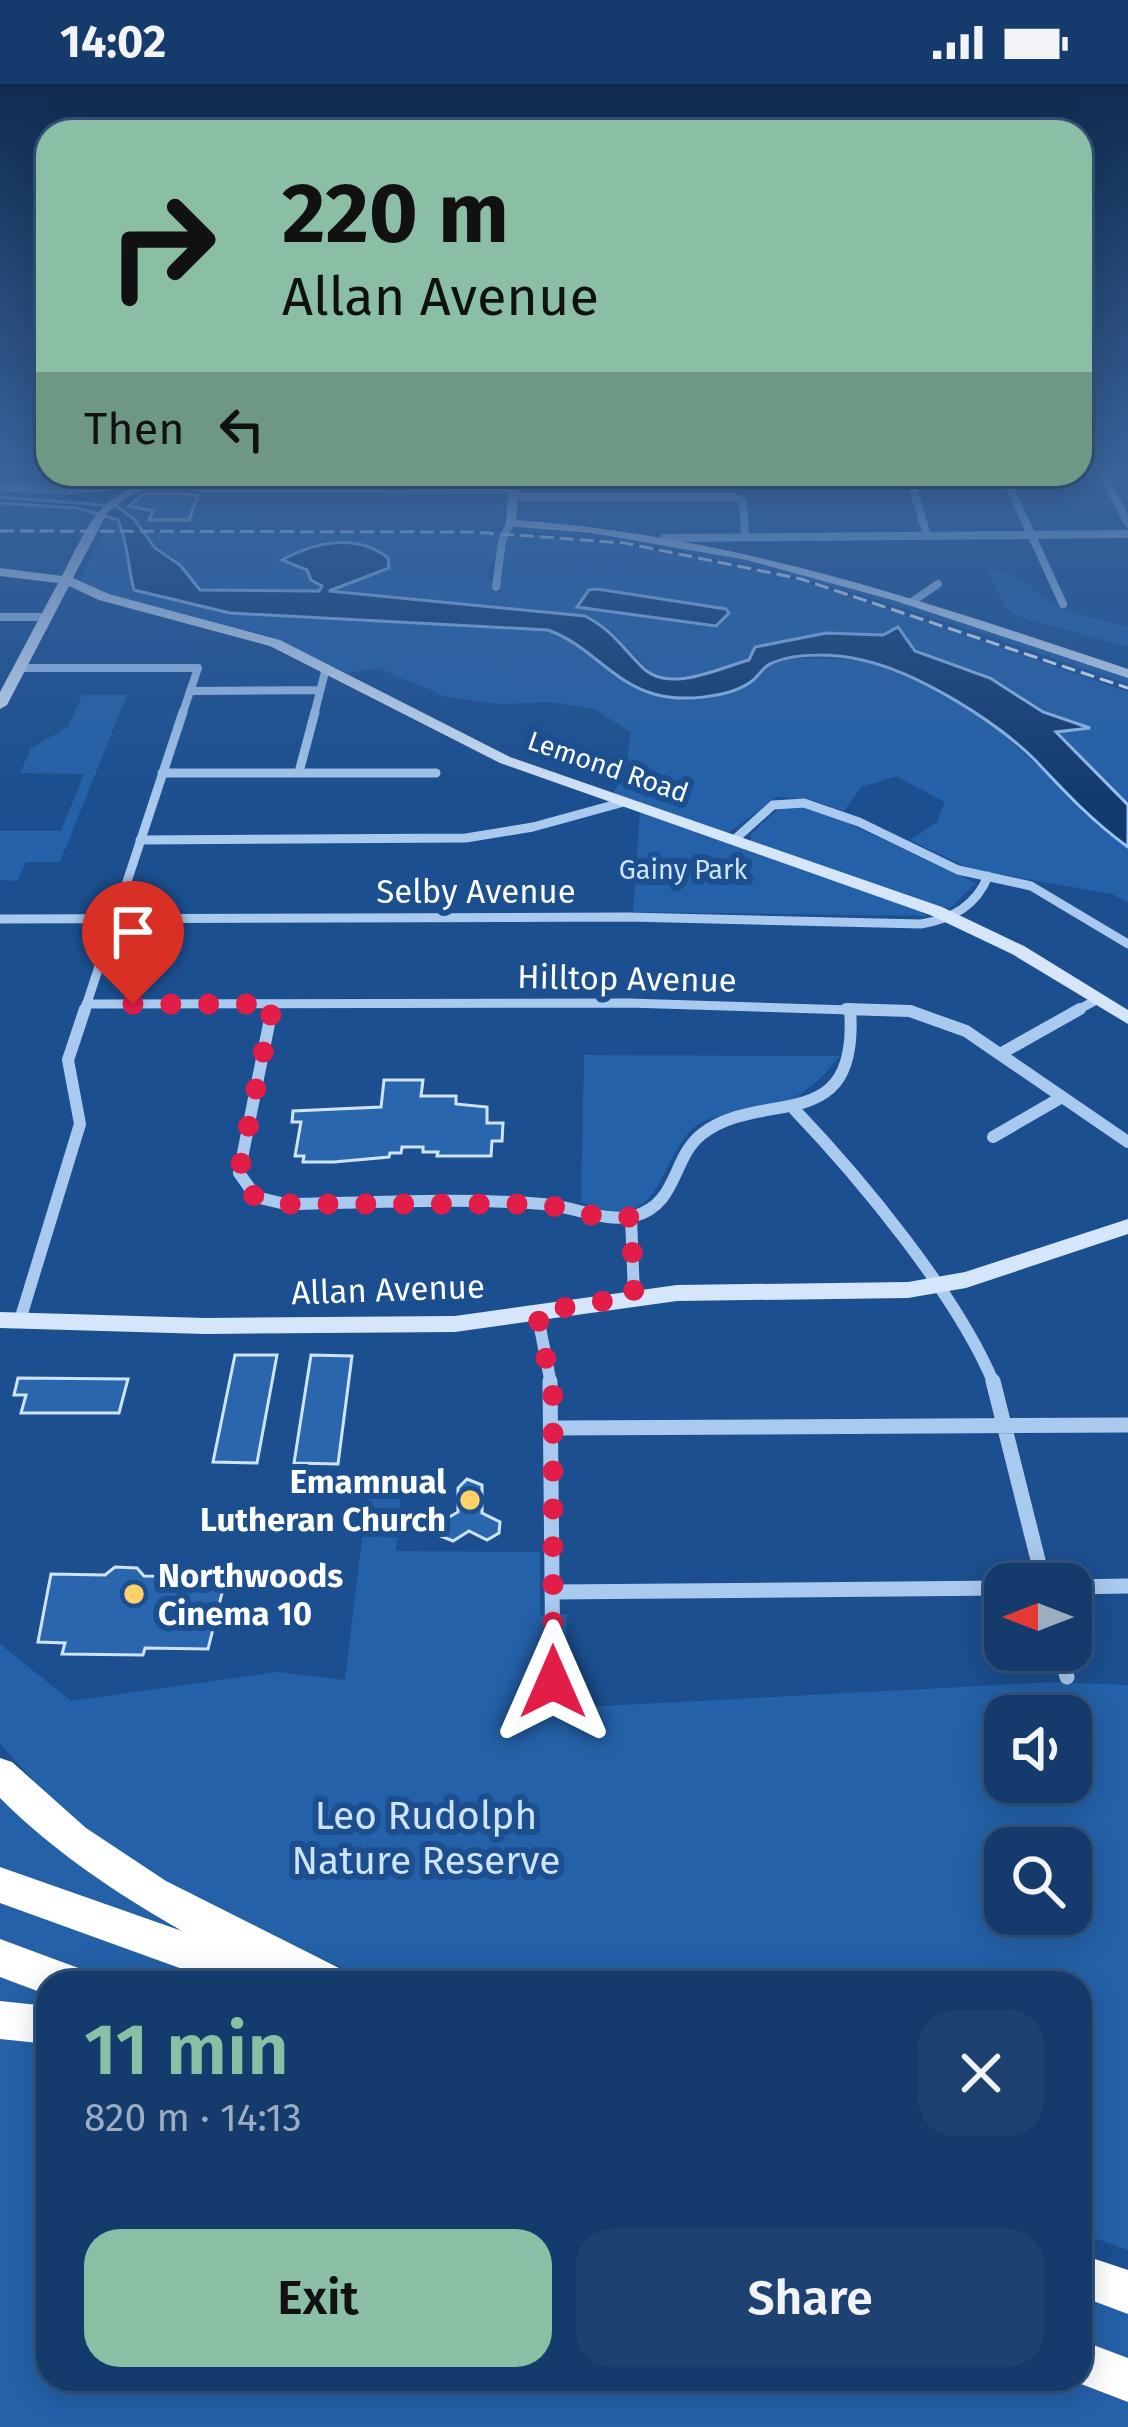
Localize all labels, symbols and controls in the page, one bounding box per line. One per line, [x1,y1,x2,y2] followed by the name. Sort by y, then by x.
[60,15,166,69] text: 14:02
[282,163,509,264] text: 220 m
[84,168,240,324] icon: right
[282,265,599,329] text: Allan Avenue
[209,396,275,462] icon: left
[84,402,185,456] text: Then
[523,725,693,809] street label: Lemond Road
[619,854,747,886] park label: Gainy Park
[376,872,576,912] street label: Selby Avenue
[82,881,184,1004] pin
[100,899,166,965] icon: arrive
[517,957,737,1001] street label: Hilltop Avenue
[291,1267,486,1313] street label: Allan Avenue
[200,1462,446,1540] place label: Emamnual Lutheran Church
[457,1487,483,1513] marker: Emamnual Lutheran Church
[158,1556,343,1634] place label: Northwoods Cinema 10
[984,1563,1092,1671] north arrow
[984,1563,1092,1935] map controls
[121,1581,147,1607] marker: Northwoods Cinema 10
[490,1619,616,1745] position arrow
[984,1695,1092,1803] button: sound
[291,1793,561,1884] park label: Leo Rudolph Nature Reserve
[984,1827,1092,1935] button: search
[84,2007,289,2093] text: 11 min
[918,2010,1044,2136] button: close
[84,2095,302,2141] text: 820 m · 14:13
[84,2229,552,2367] button: Exit
[576,2229,1044,2367] button: Share

